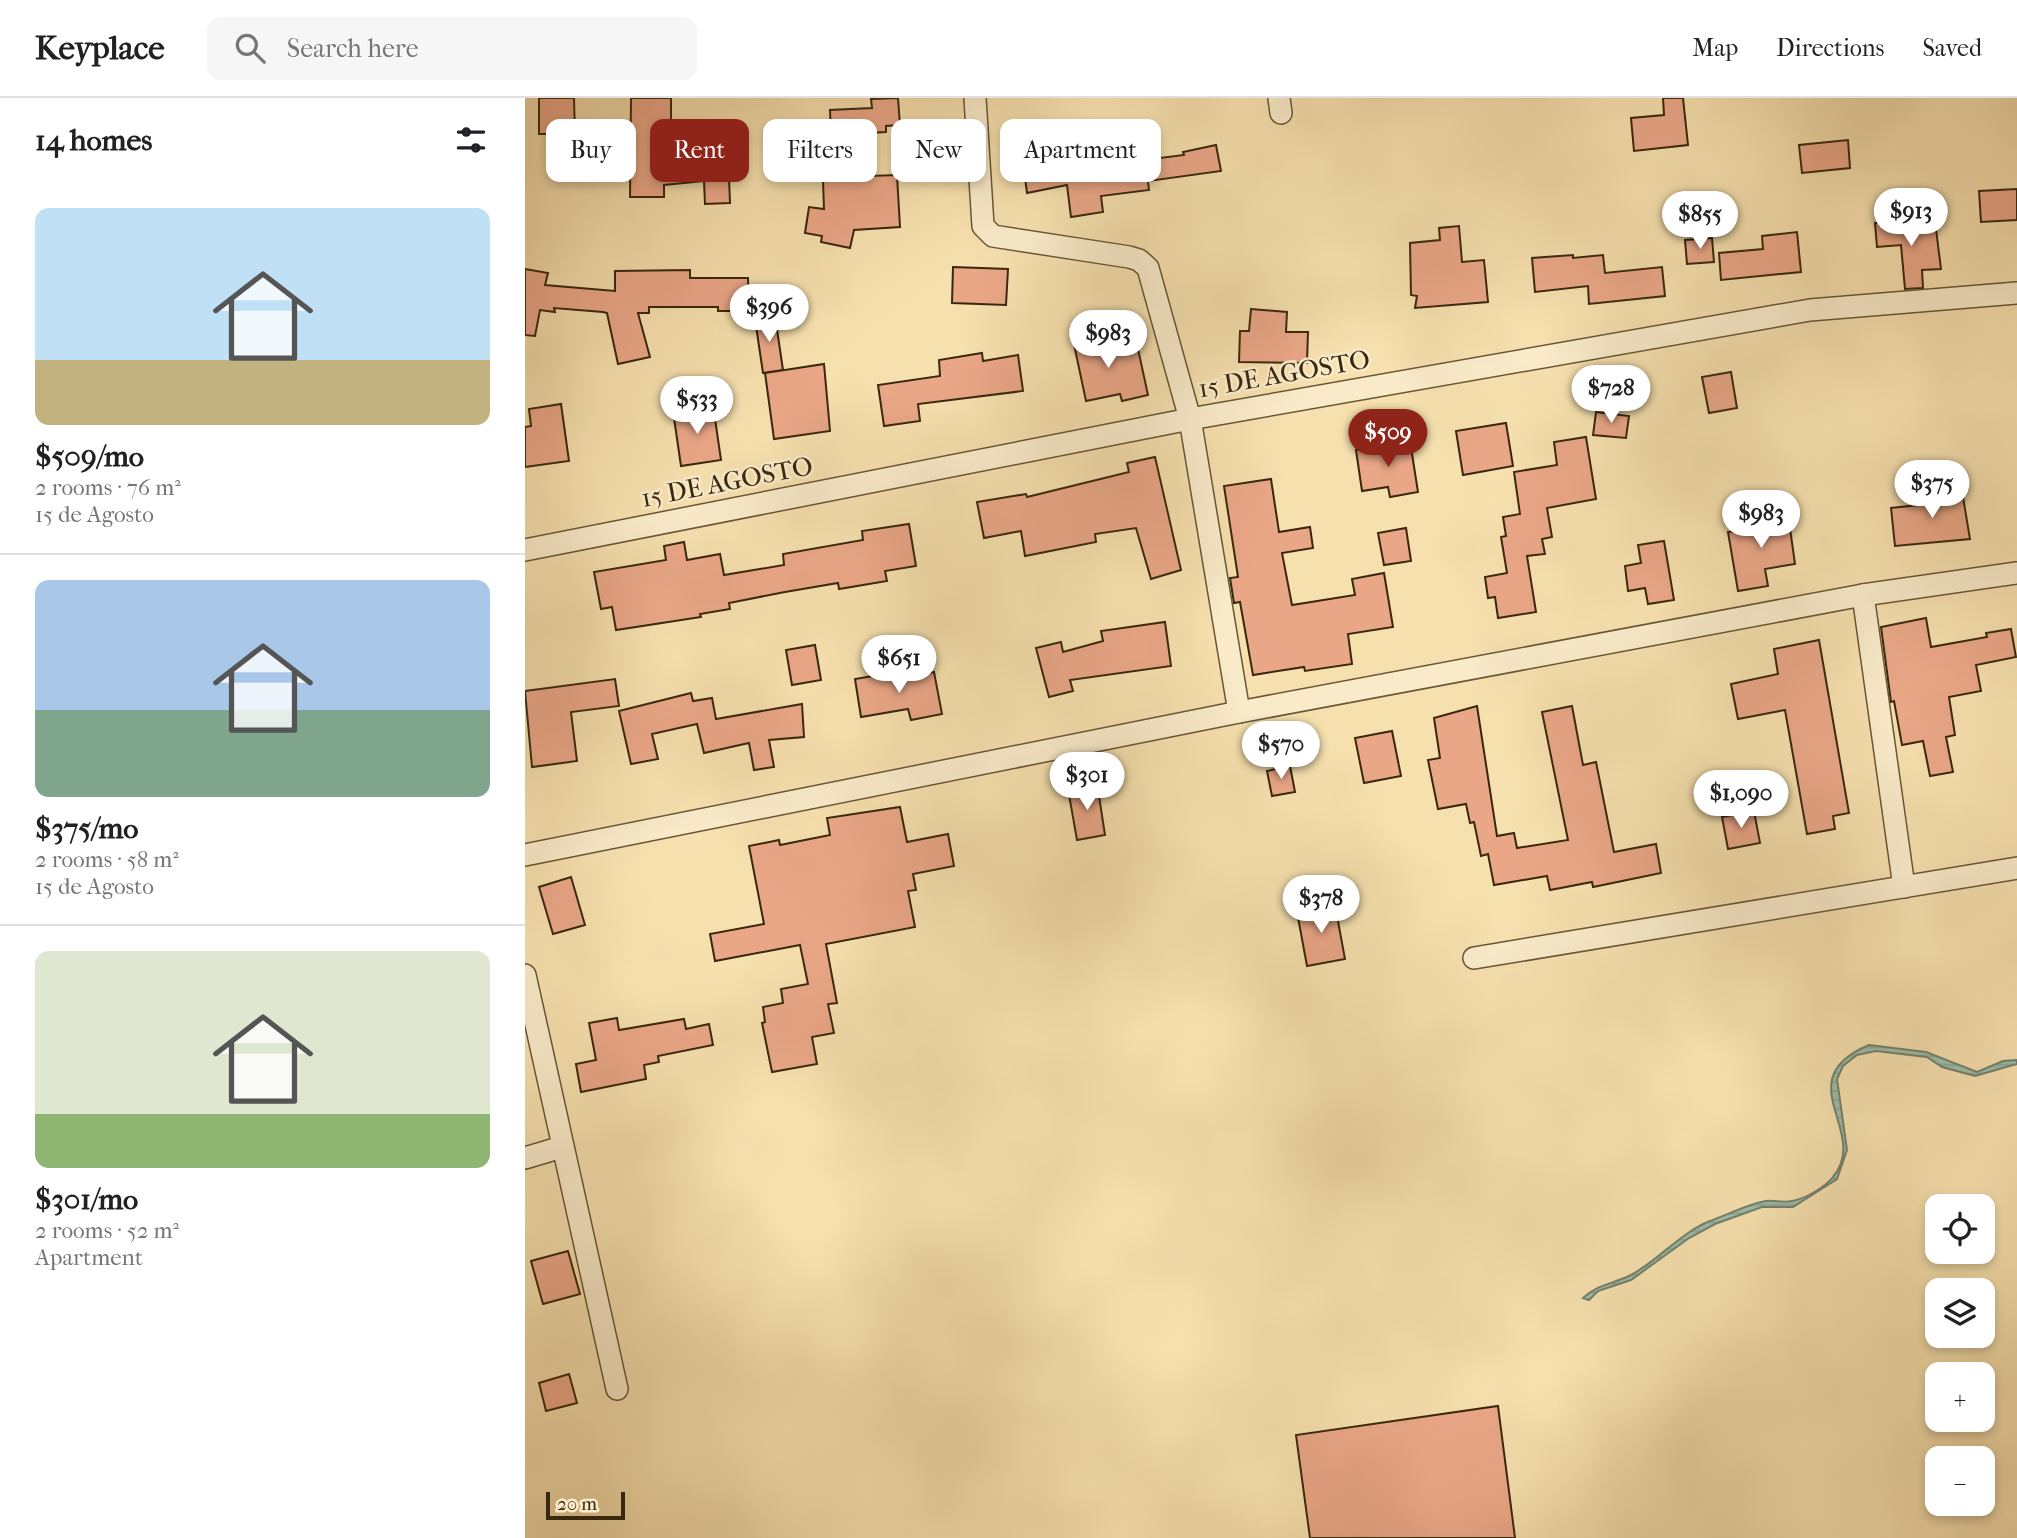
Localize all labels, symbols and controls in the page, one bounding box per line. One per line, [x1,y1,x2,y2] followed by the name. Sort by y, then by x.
[207,17,697,80] search box
[35,29,165,68] text: Keyplace
[231,29,269,67] icon: search
[287,33,419,64] text: Search here
[1692,34,1738,62] text: Map
[1776,34,1884,62] text: Directions
[1922,34,1982,62] text: Saved
[546,119,636,182] chip: Buy
[650,119,749,182] chip: Rent
[763,119,877,182] chip: Filters
[891,119,986,182] chip: New
[1000,119,1161,182] chip: Apartment
[452,121,490,159] icon: filters
[35,123,152,158] text: 14 homes
[1870,188,1952,248] pin: $913
[1659,192,1741,251] pin: $855
[1890,197,1932,224] text: $913
[1678,200,1722,227] text: $855
[200,253,326,379] icon: home
[728,285,810,344] pin: $396
[746,293,792,320] text: $396
[1067,310,1149,370] pin: $983
[1085,319,1131,346] text: $983
[1196,344,1372,404] street label: 15 DE AGOSTO
[1570,366,1652,425] pin: $728
[1587,374,1635,401] text: $728
[656,376,738,436] pin: $533
[676,385,718,412] text: $533
[1347,410,1429,469] pin: $509
[1364,418,1412,445] text: $509
[35,439,144,474] text: $509/mo
[639,450,815,514] street label: 15 DE AGOSTO
[1891,460,1973,520] pin: $375
[1910,469,1954,496] text: $375
[35,474,181,501] text: 2 rooms · 76 m²
[1720,490,1802,550] pin: $983
[1738,499,1784,526] text: $983
[35,501,154,528] text: 15 de Agosto
[200,625,326,751] icon: home
[858,636,940,695] pin: $651
[877,644,921,671] text: $651
[1240,722,1322,781] pin: $570
[1258,730,1304,757] text: $570
[1046,752,1128,812] pin: $301
[1066,761,1108,788] text: $301
[1684,770,1798,830] pin: $1,090
[1709,779,1773,806] text: $1,090
[35,811,139,846] text: $375/mo
[35,846,179,873] text: 2 rooms · 58 m²
[35,873,154,900] text: 15 de Agosto
[1280,876,1362,935] pin: $378
[1299,884,1343,911] text: $378
[200,996,326,1122] icon: home
[35,1182,138,1217] text: $301/mo
[1925,1194,1995,1516] map controls
[1925,1194,1995,1264] button: locate
[35,1217,179,1244] text: 2 rooms · 52 m²
[35,1244,143,1271] text: Apartment
[1925,1278,1995,1348] button: layers
[1925,1362,1995,1432] button: +
[1925,1446,1995,1516] button: −
[546,1489,625,1521] scale bar
[557,1493,597,1515] text: 20 m

